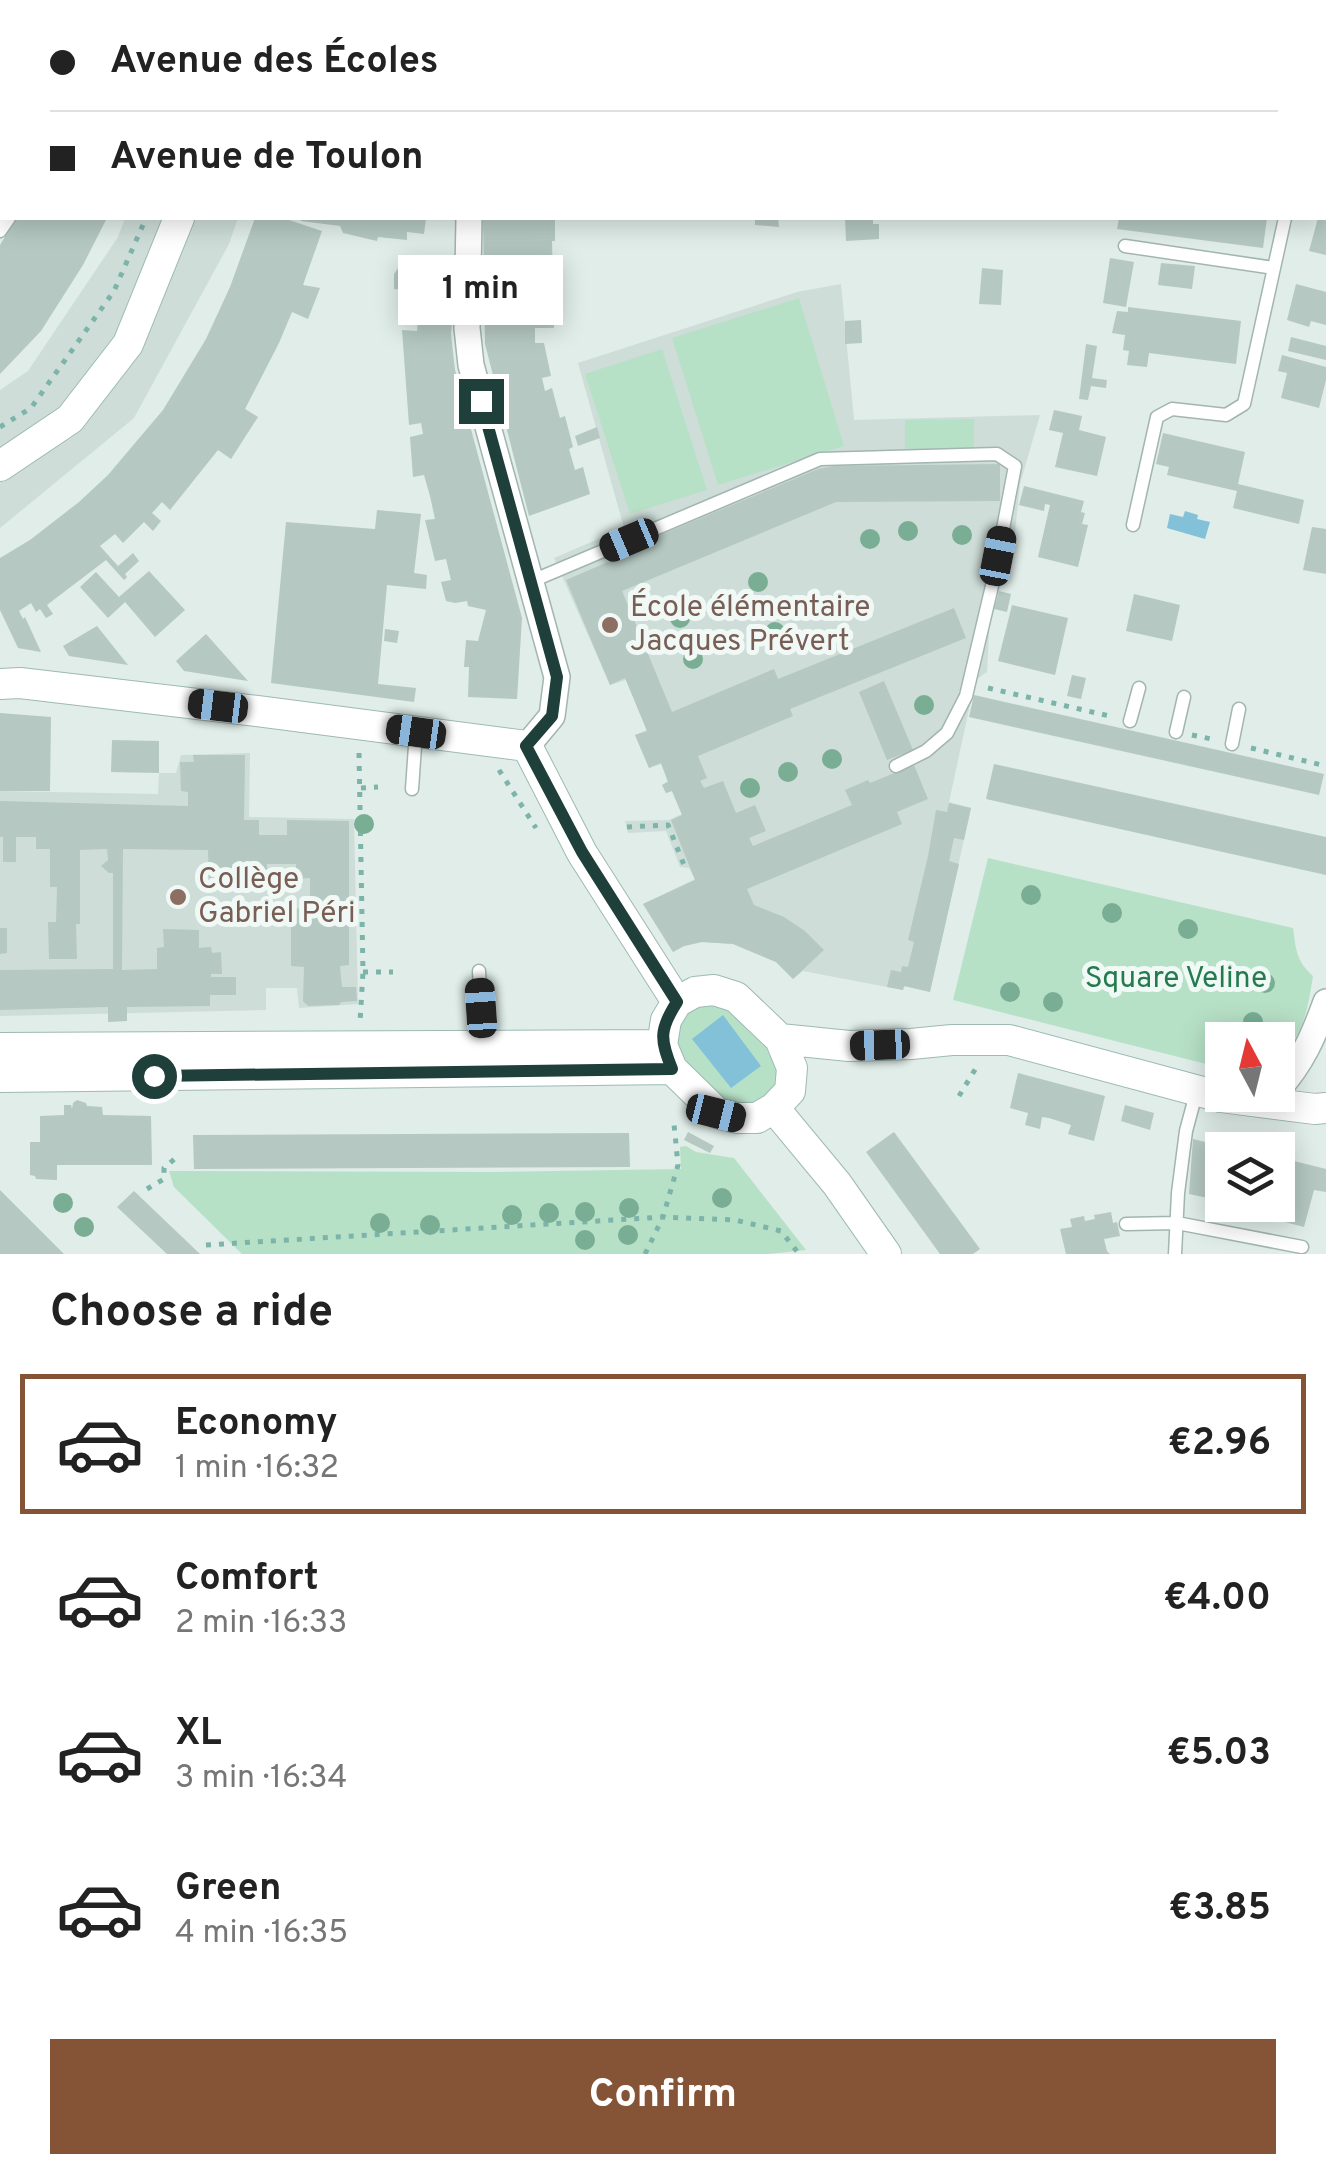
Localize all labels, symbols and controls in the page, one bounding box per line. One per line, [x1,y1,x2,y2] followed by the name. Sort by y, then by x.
[110,38,438,87] text: Avenue des Écoles
[110,134,423,183] text: Avenue de Toulon
[398,256,564,326] callout: 1 min
[442,270,519,310] text: 1 min
[459,379,504,424] route end
[596,514,662,566] car
[978,524,1018,588] car
[630,588,870,661] place label: École élémentaire Jacques Prévert
[599,614,621,636] marker: École élémentaire Jacques Prévert
[186,687,250,725] car
[384,713,448,751] car
[198,862,356,933] place label: Collège Gabriel Péri
[167,886,189,908] marker: Collège Gabriel Péri
[1085,961,1267,998] park label: Square Veline
[464,977,498,1039] car
[1205,1022,1295,1112] north arrow
[1205,1022,1295,1222] map controls
[849,1029,911,1061] car
[132,1054,177,1099] route start
[683,1091,749,1135] car
[1205,1132,1295,1222] button: layers
[50,1285,333,1342] text: Choose a ride
[55,1399,145,1489] icon: car
[175,1400,337,1449] text: Economy
[1168,1420,1271,1469] text: €2.96
[175,1449,339,1489] text: 1 min · 16:32
[55,1554,145,1644] icon: car
[175,1555,319,1604] text: Comfort
[1163,1575,1271,1624] text: €4.00
[175,1604,347,1644] text: 2 min · 16:33
[55,1709,145,1799] icon: car
[175,1710,222,1759] text: XL
[1167,1730,1271,1779] text: €5.03
[175,1759,347,1799] text: 3 min · 16:34
[55,1864,145,1954] icon: car
[175,1865,281,1914] text: Green
[1169,1885,1271,1934] text: €3.85
[175,1914,348,1954] text: 4 min · 16:35
[50,2039,1276,2154] button: Confirm

